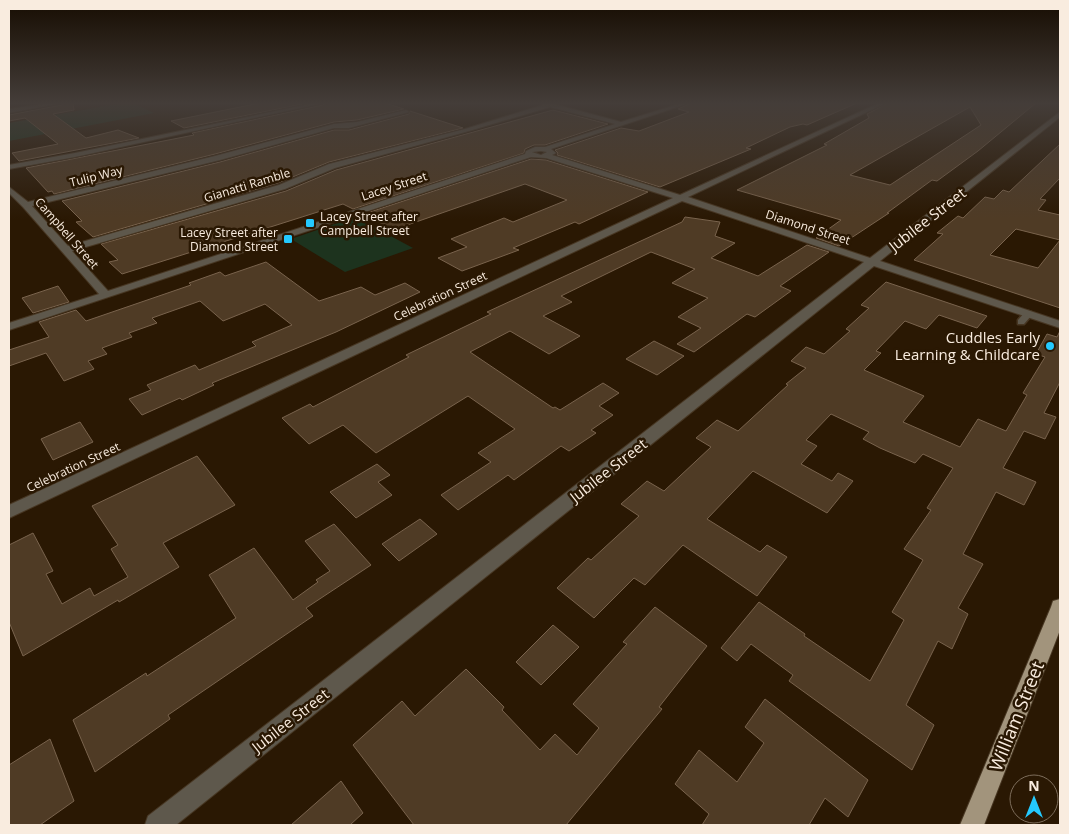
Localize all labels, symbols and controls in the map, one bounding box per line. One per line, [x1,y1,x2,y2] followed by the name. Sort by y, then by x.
[68,161,125,191] street label: Tulip Way
[202,164,292,206] street label: Gianatti Ramble
[359,167,429,205] street label: Lacey Street
[883,183,970,257] street label: Jubilee Street
[31,194,103,272] street label: Campbell Street
[763,205,853,249] street label: Diamond Street
[320,208,418,239] place label: Lacey Street after Campbell Street
[304,217,316,229] marker: Lacey Street after Campbell Street
[180,224,278,255] place label: Lacey Street after Diamond Street
[282,233,294,245] marker: Lacey Street after Diamond Street
[390,267,490,325] street label: Celebration Street
[895,327,1040,364] place label: Cuddles Early Learning & Childcare
[1044,340,1056,352] marker: Cuddles Early Learning & Childcare
[564,434,651,508] street label: Jubilee Street
[23,438,123,496] street label: Celebration Street
[983,658,1049,774] street label: William Street
[246,684,333,758] street label: Jubilee Street
[1009,774,1059,824] north arrow
[1028,776,1040,795] text: N

